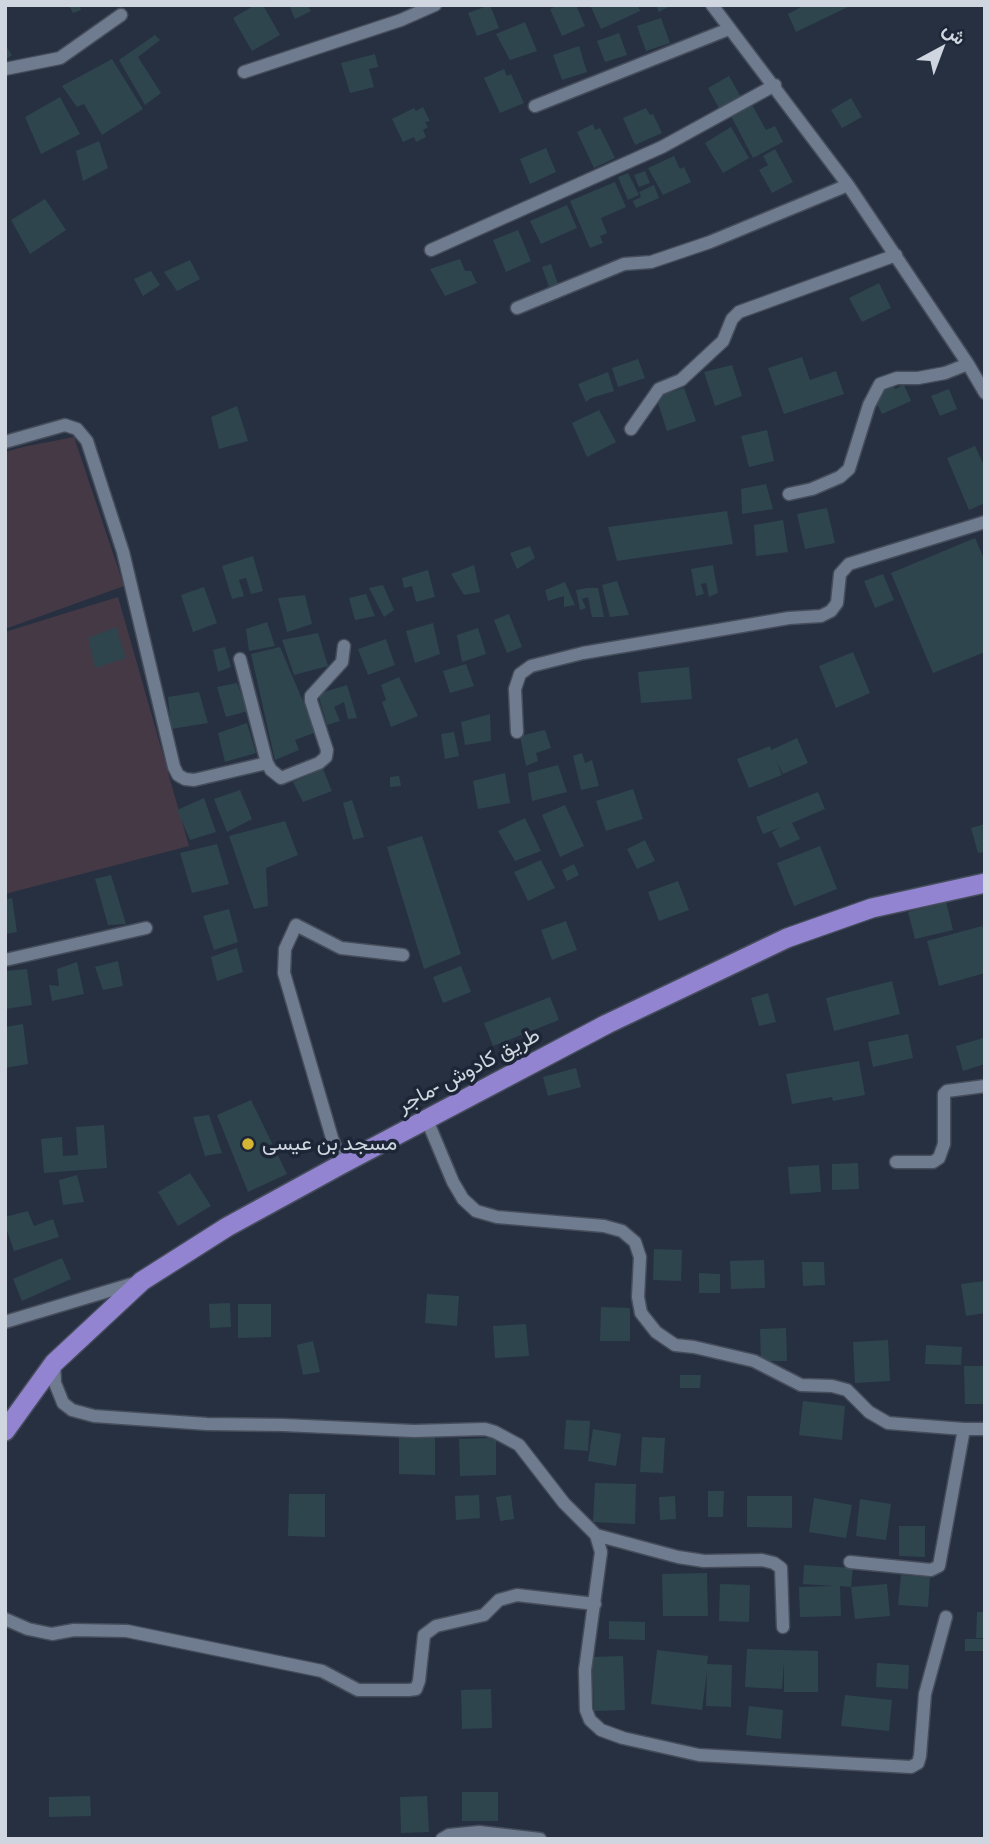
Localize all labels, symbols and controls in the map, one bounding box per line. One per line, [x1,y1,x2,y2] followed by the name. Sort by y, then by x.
[906,14,976,84] north arrow
[938,16,972,50] text: ش
[393,1023,545,1119] street label: طريق كادوش -ماجر
[262,1131,397,1157] place label: مسجد بن عيسى
[240,1136,256,1152] marker: مسجد بن عيسى

